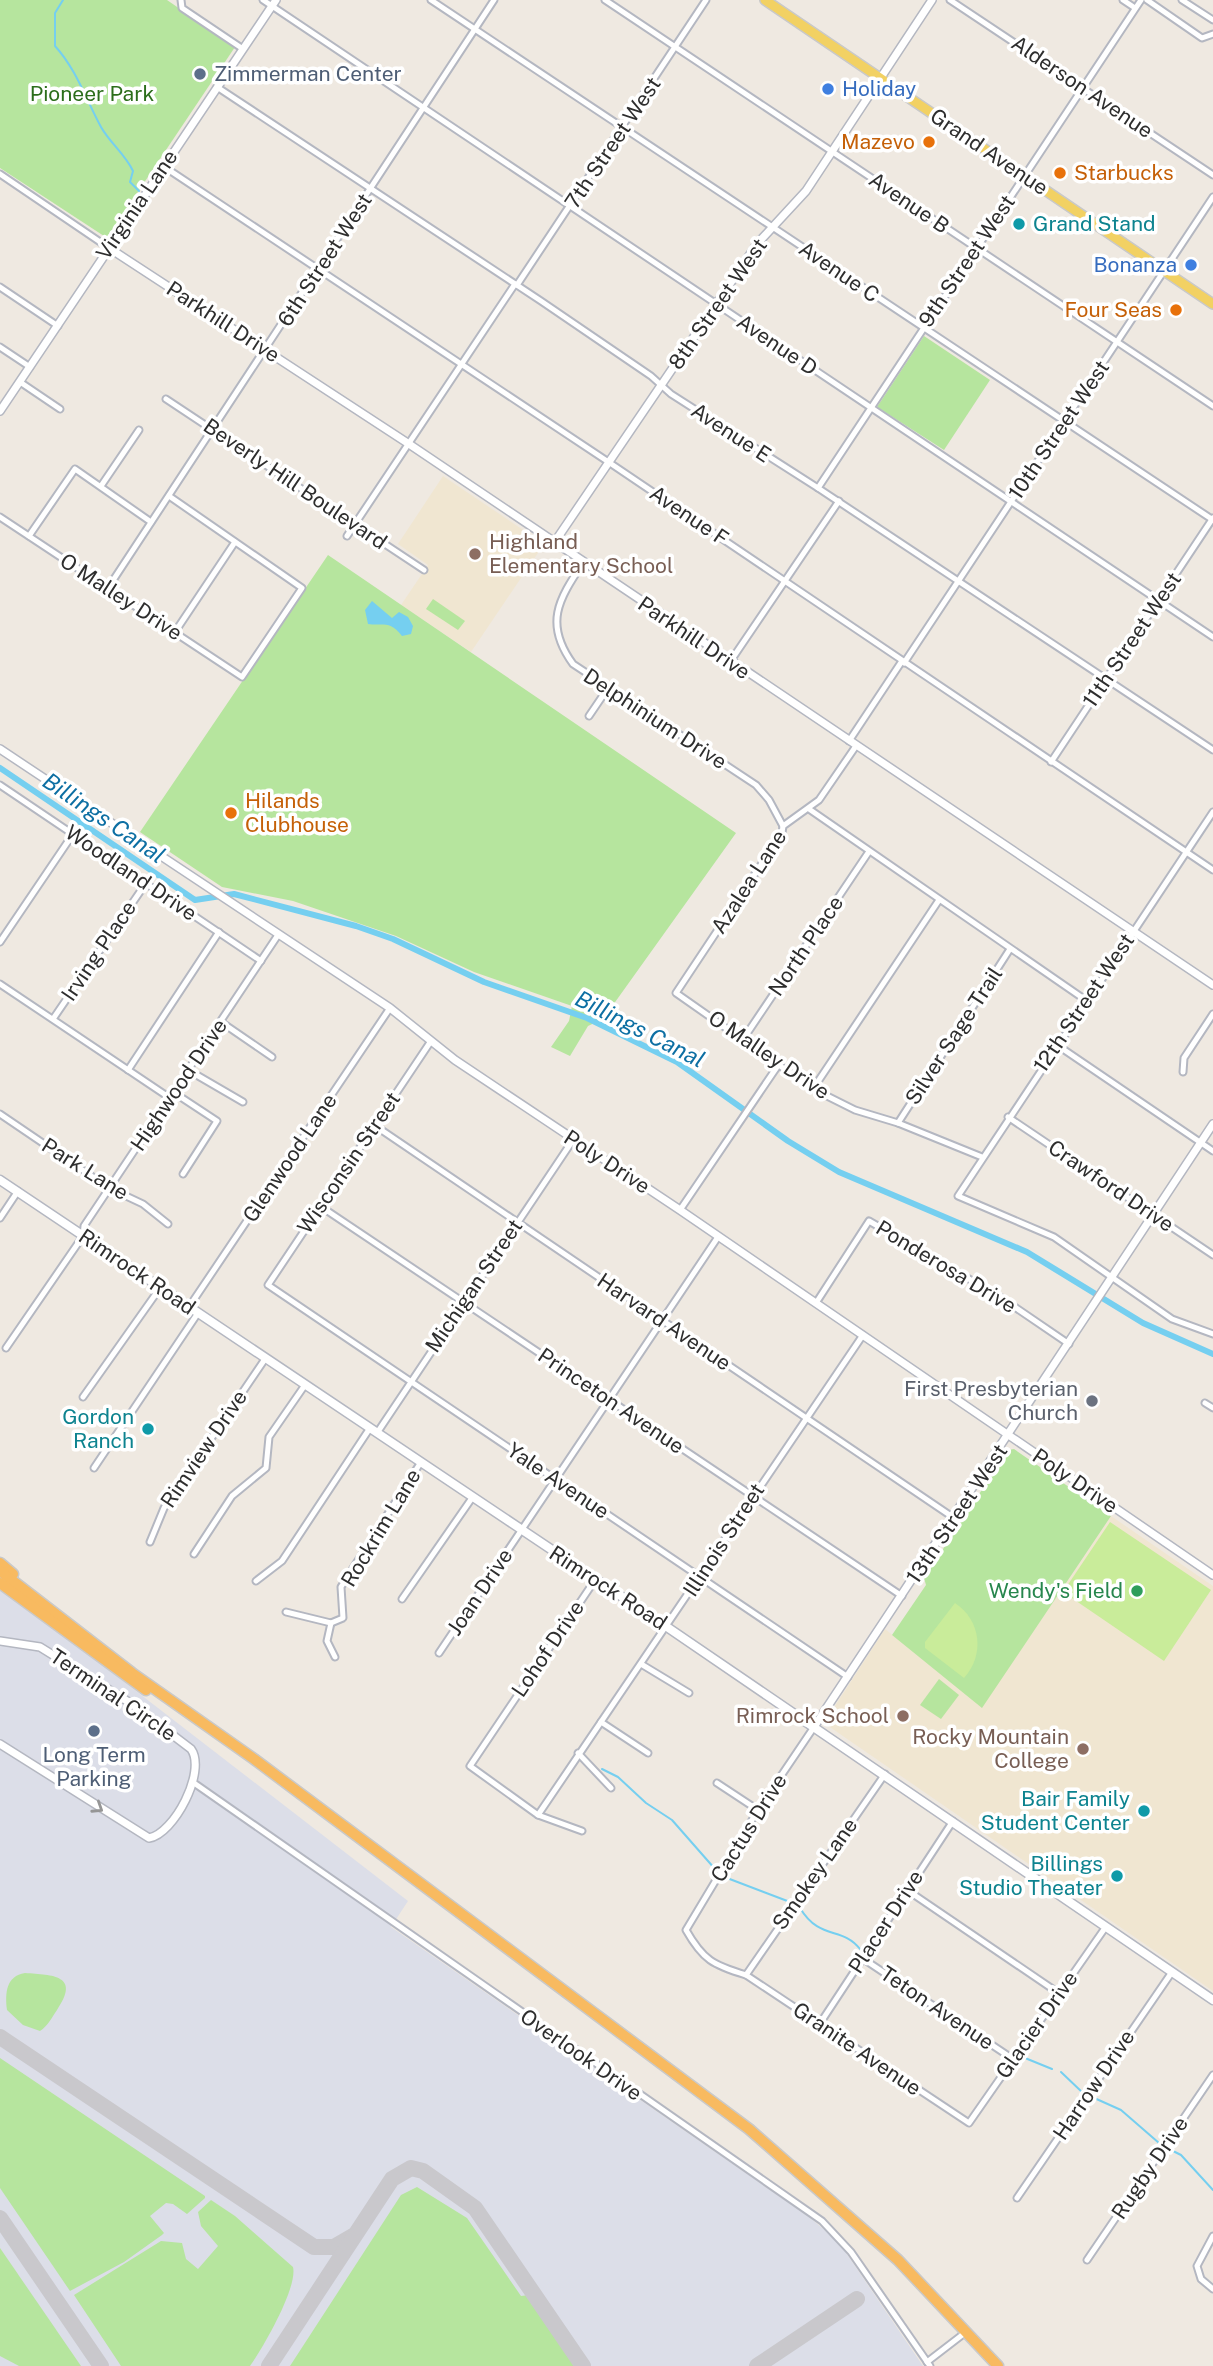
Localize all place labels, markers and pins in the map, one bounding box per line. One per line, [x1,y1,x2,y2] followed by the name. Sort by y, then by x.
[214,61,402,86] place label: Zimmerman Center
[192,66,208,82] marker: Zimmerman Center
[842,76,916,101] place label: Holiday
[820,81,836,97] marker: Holiday
[841,129,915,154] place label: Mazevo
[921,134,937,150] marker: Mazevo
[1074,160,1174,185] place label: Starbucks
[1052,165,1068,181] marker: Starbucks
[1033,211,1156,236] place label: Grand Stand
[1011,216,1027,232] marker: Grand Stand
[1093,252,1177,277] place label: Bonanza
[1183,257,1199,273] marker: Bonanza
[1064,297,1162,322] place label: Four Seas
[1168,302,1184,318] marker: Four Seas
[489,529,673,578] place label: Highland Elementary School
[467,546,483,562] marker: Highland Elementary School
[245,788,349,837] place label: Hilands Clubhouse
[223,805,239,821] marker: Hilands Clubhouse
[904,1376,1078,1425] place label: First Presbyterian Church
[1084,1393,1100,1409] marker: First Presbyterian Church
[62,1404,134,1453] place label: Gordon Ranch
[140,1421,156,1437] marker: Gordon Ranch
[989,1578,1123,1603] place label: Wendy's Field
[1129,1583,1145,1599] marker: Wendy's Field
[736,1703,889,1728] place label: Rimrock School
[895,1708,911,1724] marker: Rimrock School
[86,1723,102,1739] marker: Long Term Parking
[912,1724,1069,1773] place label: Rocky Mountain College
[1075,1741,1091,1757] marker: Rocky Mountain College
[42,1742,146,1791] place label: Long Term Parking
[981,1786,1130,1835] place label: Bair Family Student Center
[1136,1803,1152,1819] marker: Bair Family Student Center
[959,1851,1103,1900] place label: Billings Studio Theater
[1109,1868,1125,1884] marker: Billings Studio Theater

